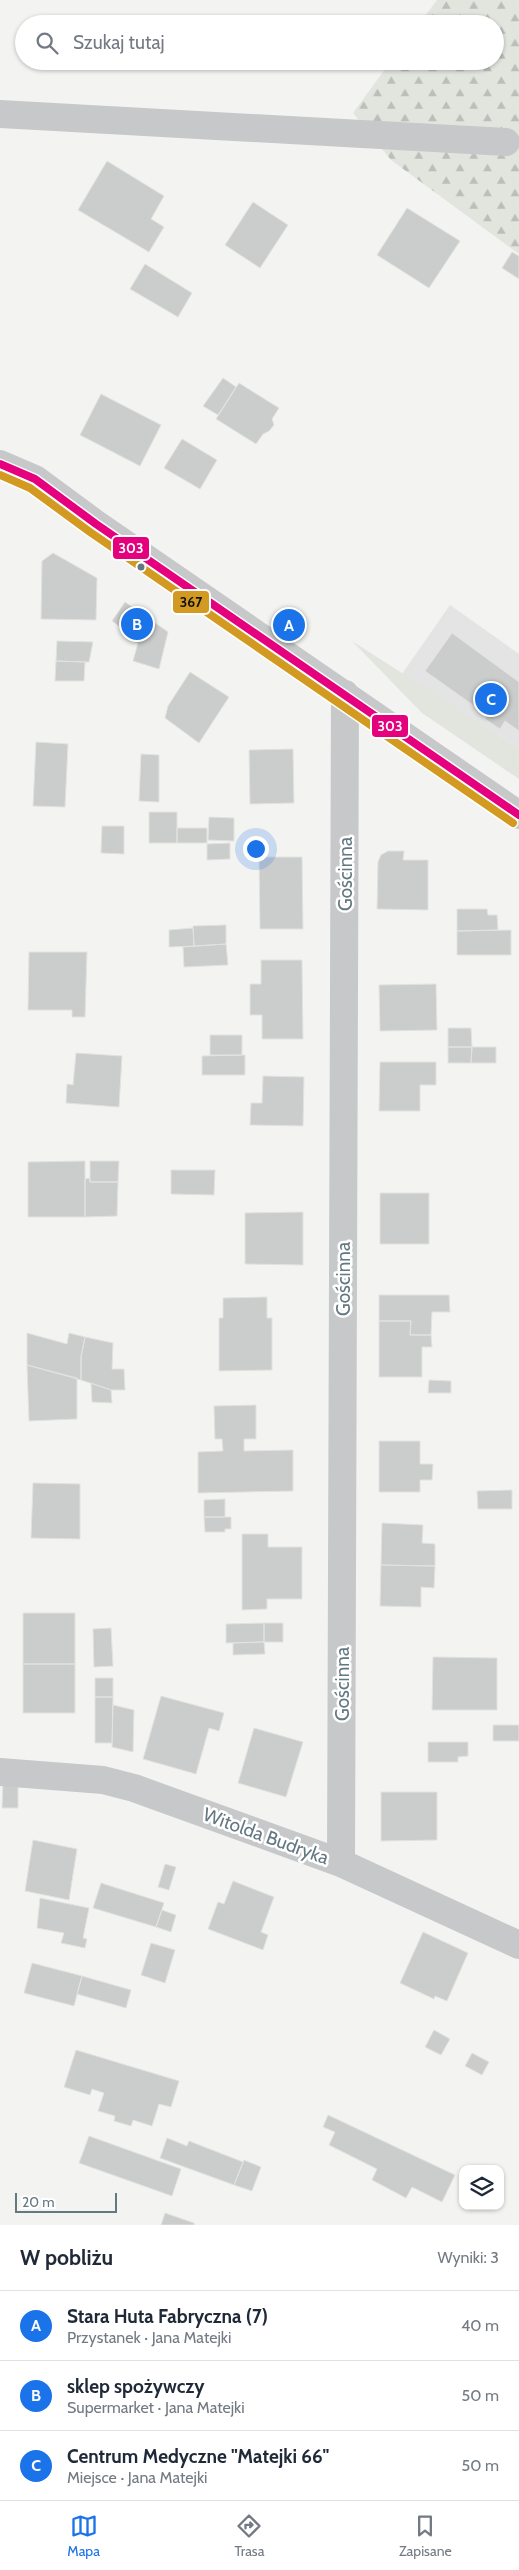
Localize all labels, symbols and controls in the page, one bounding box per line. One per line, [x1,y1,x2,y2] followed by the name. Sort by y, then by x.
[15,15,504,70] search box
[33,29,61,57] icon: search
[73,31,165,54] text: Szukaj tutaj
[112,536,150,560] line badge: 303
[119,539,143,557] text: 303
[136,562,146,572] unlabelled marker
[172,590,210,614] line badge: 367
[180,593,203,611] text: 367
[121,605,153,643] pin: B
[273,606,305,644] pin: A
[475,680,507,718] pin: C
[371,714,409,738] line badge: 303
[378,717,402,735] text: 303
[243,836,269,862] your location
[334,837,357,911] street label: Gościnna
[332,1242,355,1316] street label: Gościnna
[331,1647,354,1721] street label: Gościnna
[200,1803,332,1869] street label: Witolda Budryka
[459,2165,504,2210] map controls
[459,2165,504,2210] button: layers
[15,2190,118,2213] scale bar
[22,2193,55,2211] text: 20 m
[20,2245,113,2270] text: W pobliżu
[437,2248,499,2267] text: Wyniki: 3
[67,2305,268,2328] text: Stara Huta Fabryczna (7)
[31,2316,41,2335] text: A
[461,2316,499,2335] text: 40 m
[67,2328,231,2347] text: Przystanek · Jana Matejki
[67,2375,205,2398] text: sklep spożywczy
[31,2386,41,2405] text: B
[462,2386,499,2405] text: 50 m
[67,2398,245,2417] text: Supermarket · Jana Matejki
[67,2445,329,2468] text: Centrum Medyczne "Matejki 66"
[31,2456,41,2475] text: C
[462,2456,499,2475] text: 50 m
[67,2468,208,2487] text: Miejsce · Jana Matejki
[67,2512,100,2560] tab: Mapa
[235,2512,264,2560] tab: Trasa
[399,2512,452,2560] tab: Zapisane

